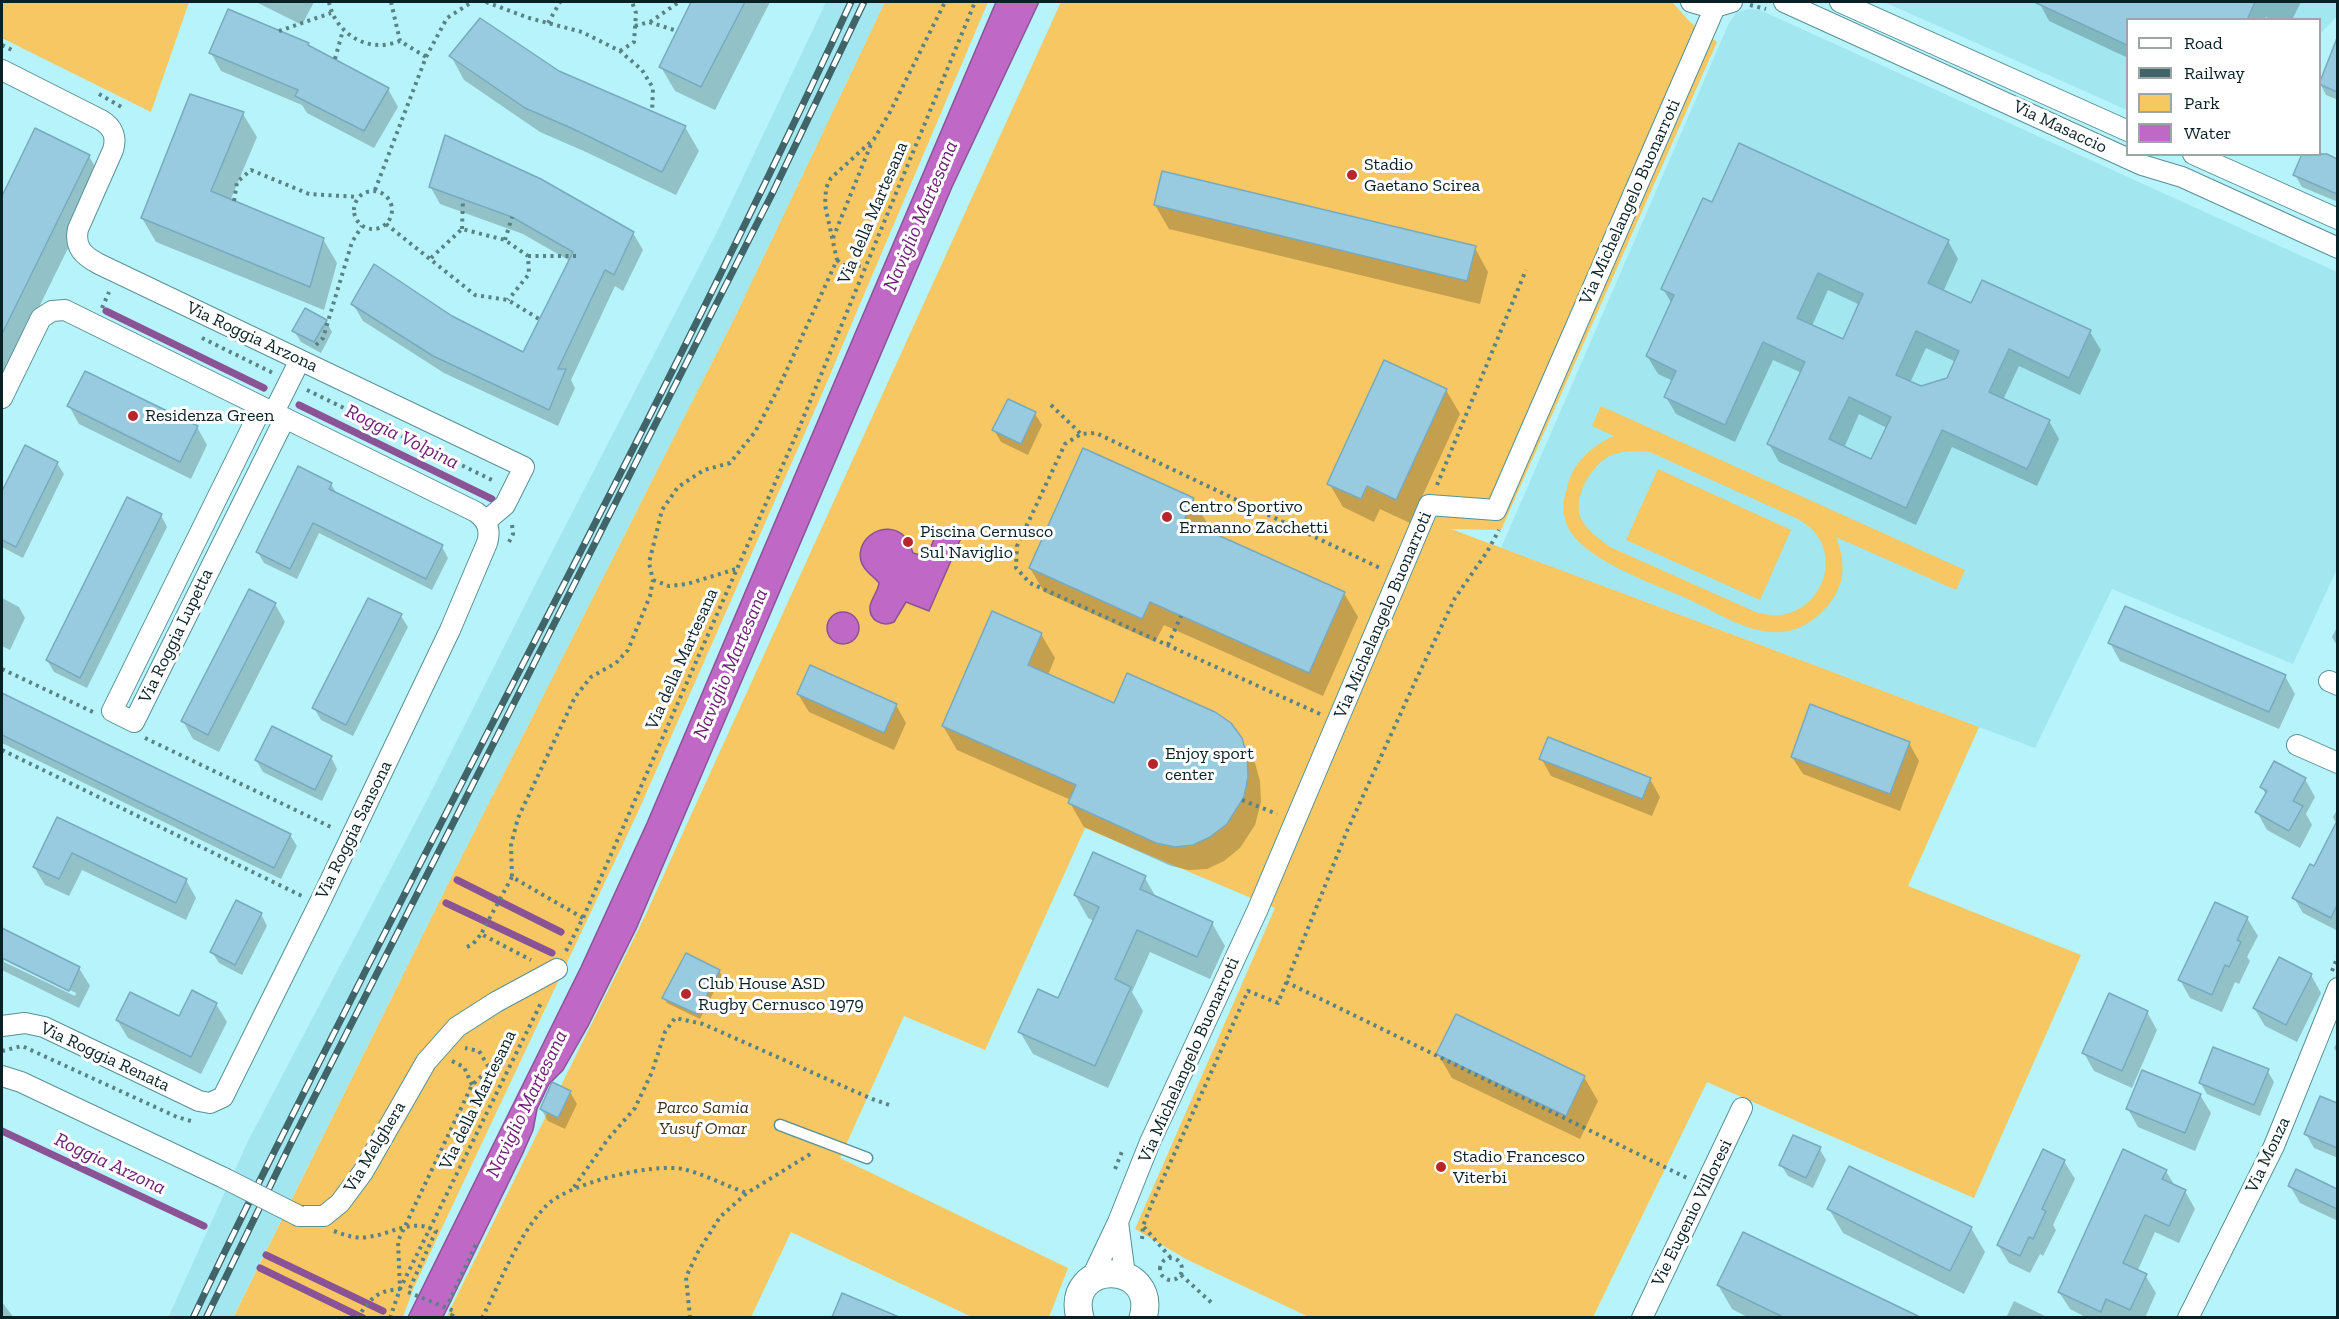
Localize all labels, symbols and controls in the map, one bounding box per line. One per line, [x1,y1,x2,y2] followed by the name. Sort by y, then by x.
[2126,18,2321,156] legend
[2184,32,2223,54] text: Road
[2184,62,2245,84] text: Railway
[2184,92,2220,114] text: Park
[1575,96,1685,308] street label: Via Michelangelo Buonarroti
[2010,96,2110,158] street label: Via Masaccio
[2184,122,2231,144] text: Water
[879,137,963,295] water label: Naviglio Martesana
[833,139,913,287] street label: Via della Martesana
[1364,154,1480,196] place label: Stadio Gaetano Scirea
[1345,168,1359,182] marker: Stadio Gaetano Scirea
[183,297,321,377] street label: Via Roggia Arzona
[341,399,463,475] water label: Roggia Volpina
[145,405,274,427] place label: Residenza Green
[126,409,140,423] marker: Residenza Green
[1179,496,1328,538] place label: Centro Sportivo Ermanno Zacchetti
[1330,508,1436,722] street label: Via Michelangelo Buonarroti
[1160,510,1174,524] marker: Centro Sportivo Ermanno Zacchetti
[920,521,1053,564] place label: Piscina Cernusco Sul Naviglio
[901,535,915,549] marker: Piscina Cernusco Sul Naviglio
[134,565,218,707] street label: Via Roggia Lupetta
[641,585,723,733] street label: Via della Martesana
[689,585,773,743] water label: Naviglio Martesana
[1165,743,1254,786] place label: Enjoy sport center
[311,757,397,903] street label: Via Roggia Sansona
[1146,757,1160,771] marker: Enjoy sport center
[1134,954,1244,1166] street label: Via Michelangelo Buonarroti
[698,973,864,1016] place label: Club House ASD Rugby Cernusco 1979
[679,987,693,1001] marker: Club House ASD Rugby Cernusco 1979
[37,1018,173,1096] street label: Via Roggia Renata
[481,1026,573,1182] water label: Naviglio Martesana
[435,1027,521,1173] street label: Via della Martesana
[657,1097,749,1140] park label: Parco Samia Yusuf Omar
[339,1098,411,1196] street label: Via Melghera
[2241,1114,2295,1196] street label: Via Monza
[51,1128,169,1200] water label: Roggia Arzona
[1647,1136,1737,1290] street label: Vie Eugenio Villoresi
[1453,1146,1585,1188] place label: Stadio Francesco Viterbi
[1434,1160,1448,1174] marker: Stadio Francesco Viterbi

